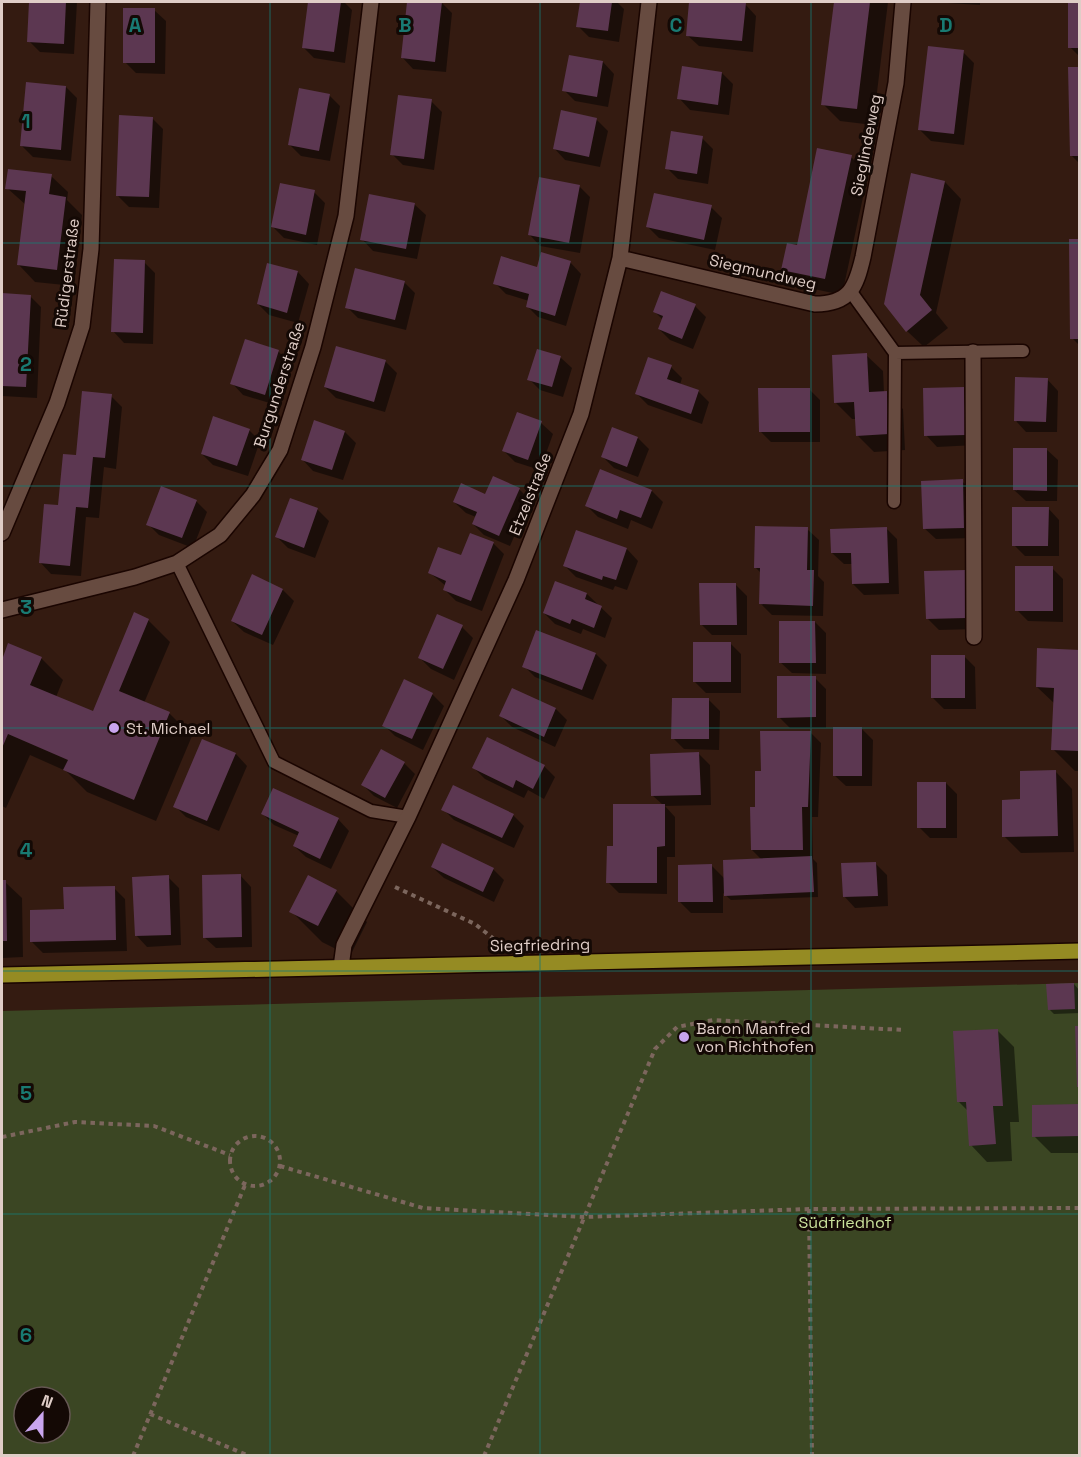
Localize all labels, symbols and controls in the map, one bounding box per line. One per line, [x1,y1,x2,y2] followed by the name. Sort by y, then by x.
[129,12,142,38] text: A
[398,12,412,38] text: B
[670,12,683,38] text: C
[939,12,953,38] text: D
[846,92,886,198] street label: Sieglindeweg
[21,108,31,134] text: 1
[50,217,84,329] street label: Rüdigerstraße
[707,249,819,295] street label: Siegmundweg
[249,319,309,451] street label: Burgunderstraße
[20,351,32,377] text: 2
[504,449,556,539] street label: Etzelstraße
[20,594,32,620] text: 3
[126,718,210,739] place label: St. Michael
[107,721,121,735] marker: St. Michael
[20,837,33,863] text: 4
[490,934,590,956] street label: Siegfriedring
[696,1018,814,1057] place label: Baron Manfred von Richthofen
[677,1030,691,1044] marker: Baron Manfred von Richthofen
[20,1080,32,1106] text: 5
[798,1212,892,1233] park label: Südfriedhof
[20,1322,32,1348] text: 6
[12,1385,72,1445] north arrow
[38,1390,56,1413] text: N

